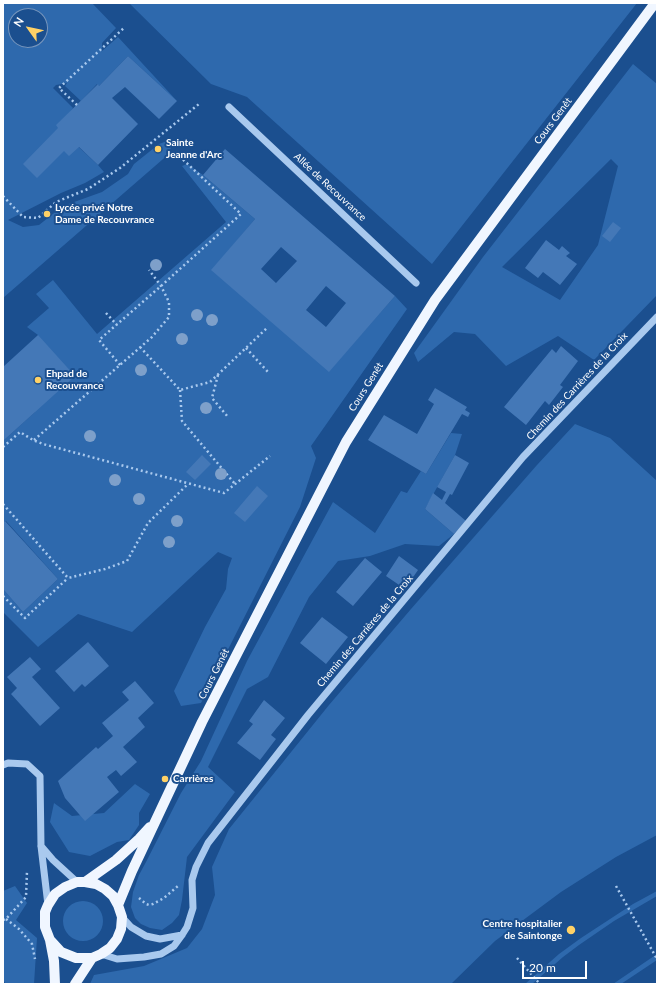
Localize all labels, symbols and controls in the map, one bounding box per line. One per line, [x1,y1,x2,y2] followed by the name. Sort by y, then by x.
[8,8,48,48] north arrow
[11,15,26,29] text: N
[532,95,574,147] street label: Cours Genêt
[166,137,222,160] place label: Sainte Jeanne d'Arc
[153,144,163,154] marker: Sainte Jeanne d'Arc
[291,150,369,224] street label: Allée de Recouvrance
[55,202,154,226] place label: Lycée privé Notre Dame de Recouvrance
[42,209,52,219] marker: Lycée privé Notre Dame de Recouvrance
[524,330,630,442] street label: Chemin des Carrières de la Croix
[346,360,386,414] street label: Cours Genêt
[46,368,103,392] place label: Ehpad de Recouvrance
[33,375,43,385] marker: Ehpad de Recouvrance
[315,572,415,690] street label: Chemin des Carrières de la Croix
[196,647,232,701] street label: Cours Genêt
[173,773,213,785] place label: Carrières
[160,774,170,784] marker: Carrières
[483,918,562,942] place label: Centre hospitalier de Saintonge
[565,924,577,936] marker: Centre hospitalier de Saintonge
[524,953,589,979] scale bar
[529,960,556,975] text: 20 m

